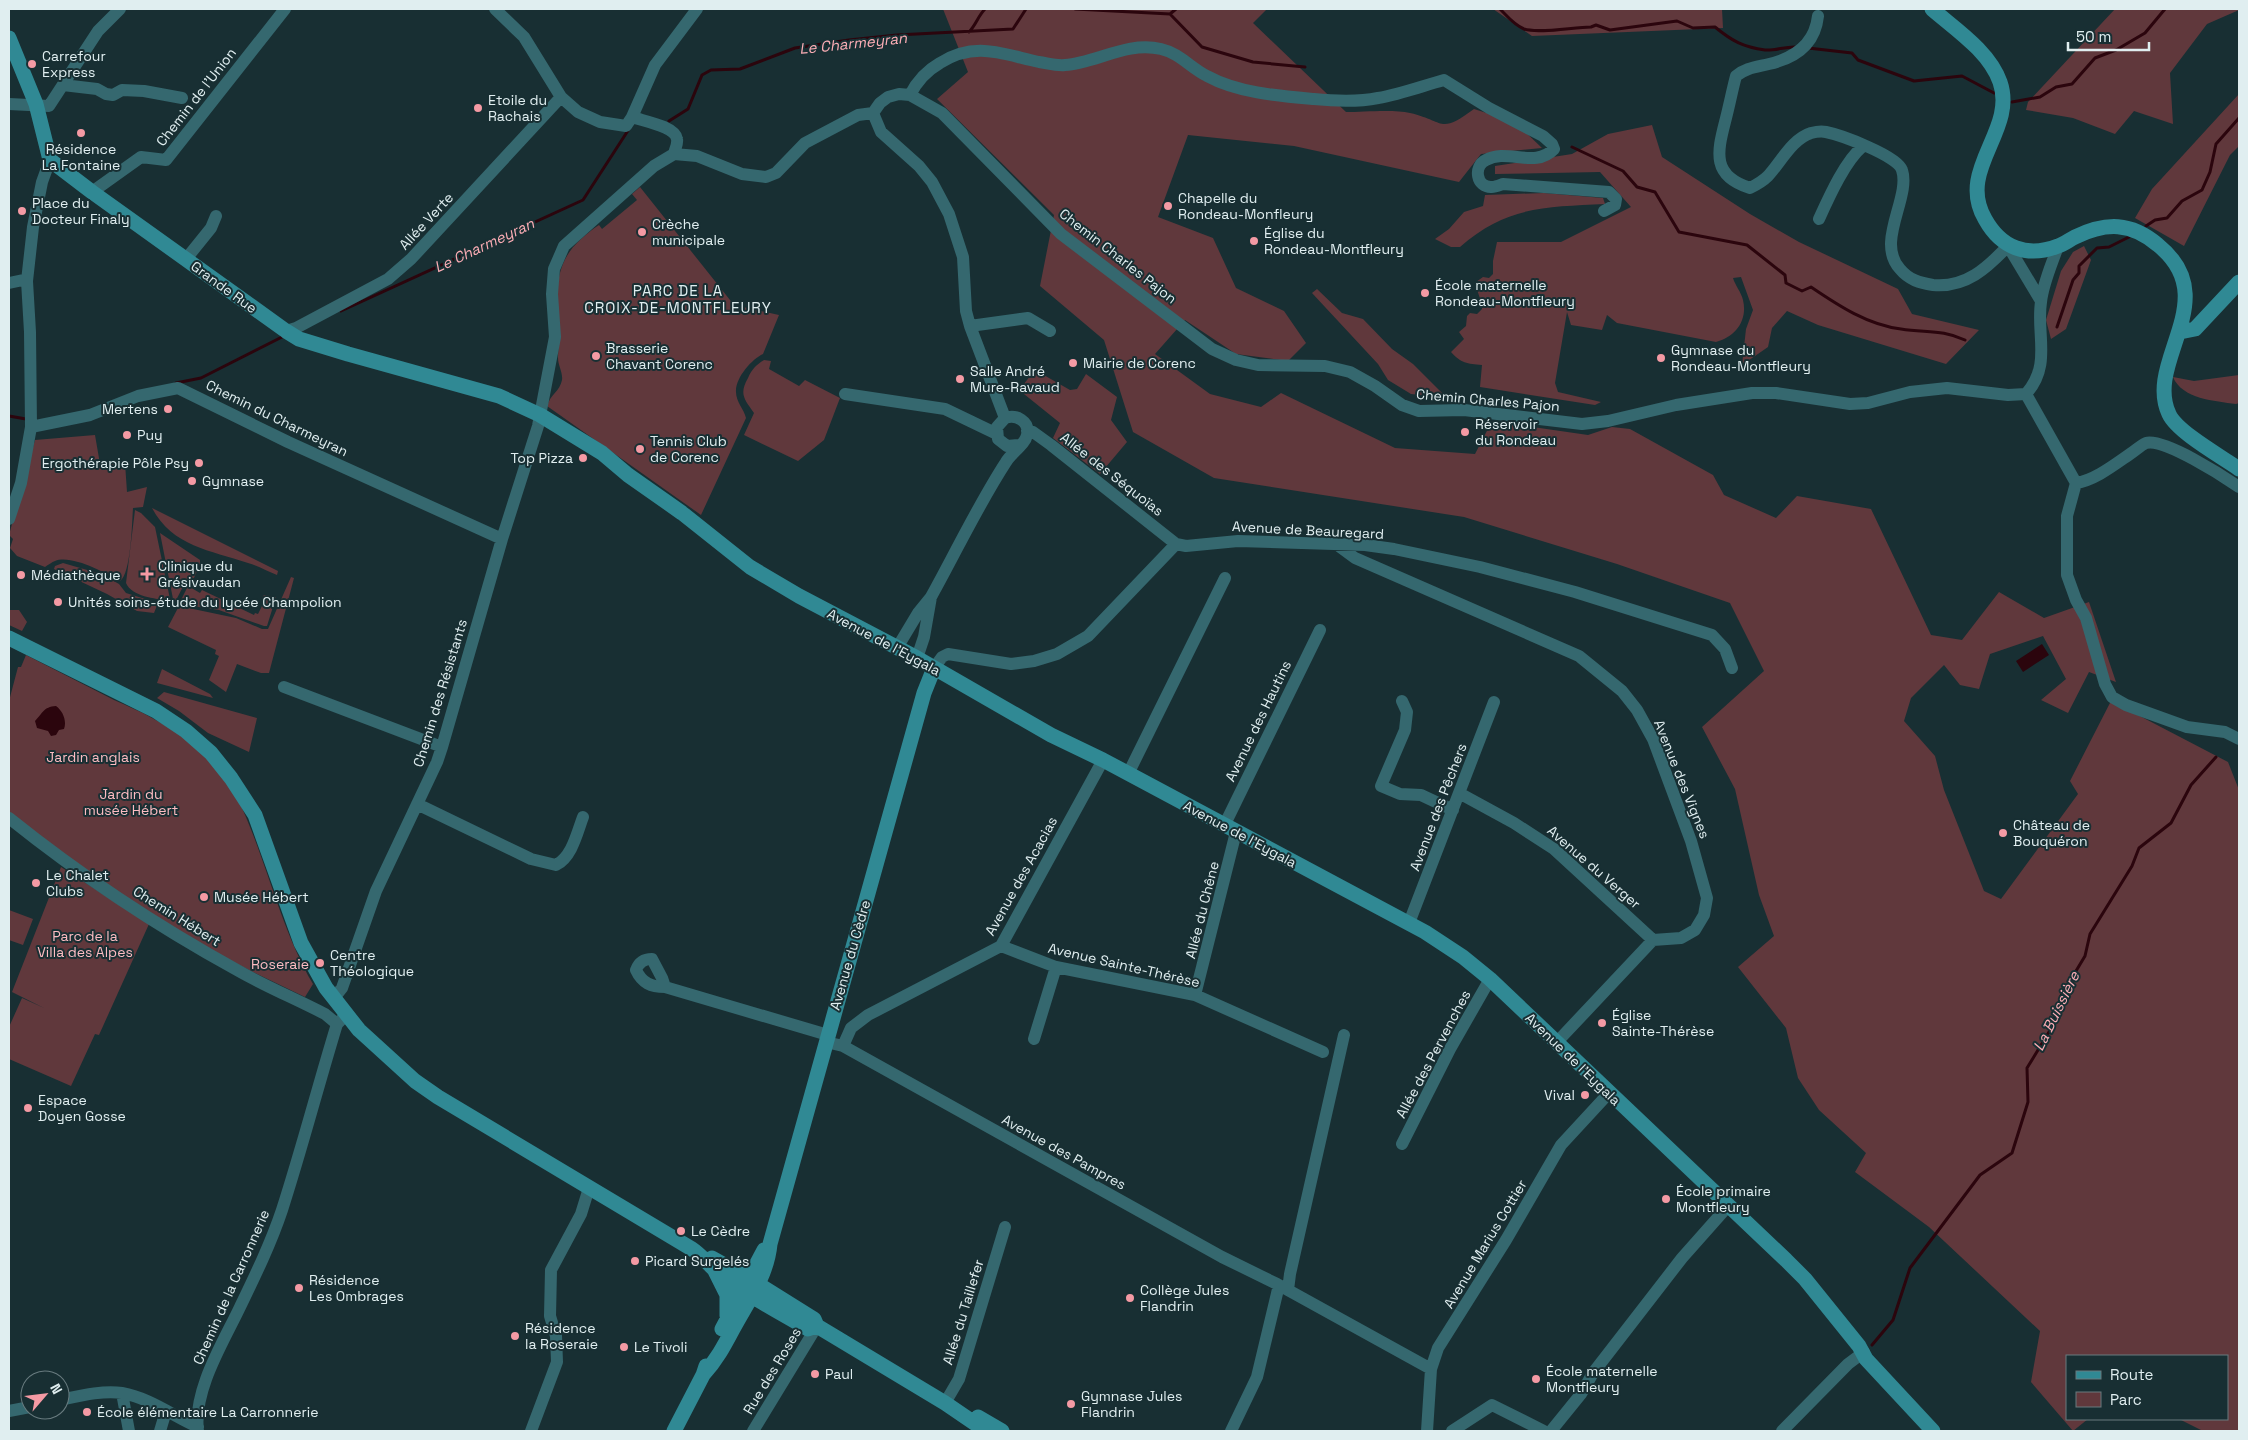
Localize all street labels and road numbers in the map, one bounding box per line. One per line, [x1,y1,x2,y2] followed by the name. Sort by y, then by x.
[152,44,240,150] street label: Chemin de l'Union
[395,189,457,253] street label: Allée Verte
[1056,205,1180,307] street label: Chemin Charles Pajon
[187,257,261,317] street label: Grande Rue
[203,376,351,460] street label: Chemin du Charmeyran
[1415,385,1561,415] street label: Chemin Charles Pajon
[1057,428,1167,520] street label: Allée des Séquoïas
[1231,517,1385,543] street label: Avenue de Beauregard
[824,605,944,679] street label: Avenue de l'Eygala
[409,617,471,769] street label: Chemin des Résistants
[1221,657,1295,785] street label: Avenue des Hautins
[1650,717,1714,841] street label: Avenue des Vignes
[1405,740,1471,874] street label: Avenue des Pêchers
[1180,797,1300,871] street label: Avenue de l'Eygala
[981,813,1061,939] street label: Avenue des Acacias
[1544,821,1644,913] street label: Avenue du Verger
[1181,859,1223,961] street label: Allée du Chêne
[130,882,224,950] street label: Chemin Hébert
[826,898,874,1012] street label: Avenue du Cèdre
[1046,939,1202,991] street label: Avenue Sainte-Thérèse
[1392,987,1474,1121] street label: Allée des Pervenches
[1521,1009,1625,1109] street label: Avenue de l'Eygala
[999,1110,1129,1194] street label: Avenue des Pampres
[1439,1176,1531,1312] street label: Avenue Marius Cottier
[189,1207,273,1367] street label: Chemin de la Carronnerie
[938,1257,988,1367] street label: Allée du Taillefer
[739,1324,805,1418] street label: Rue des Roses

